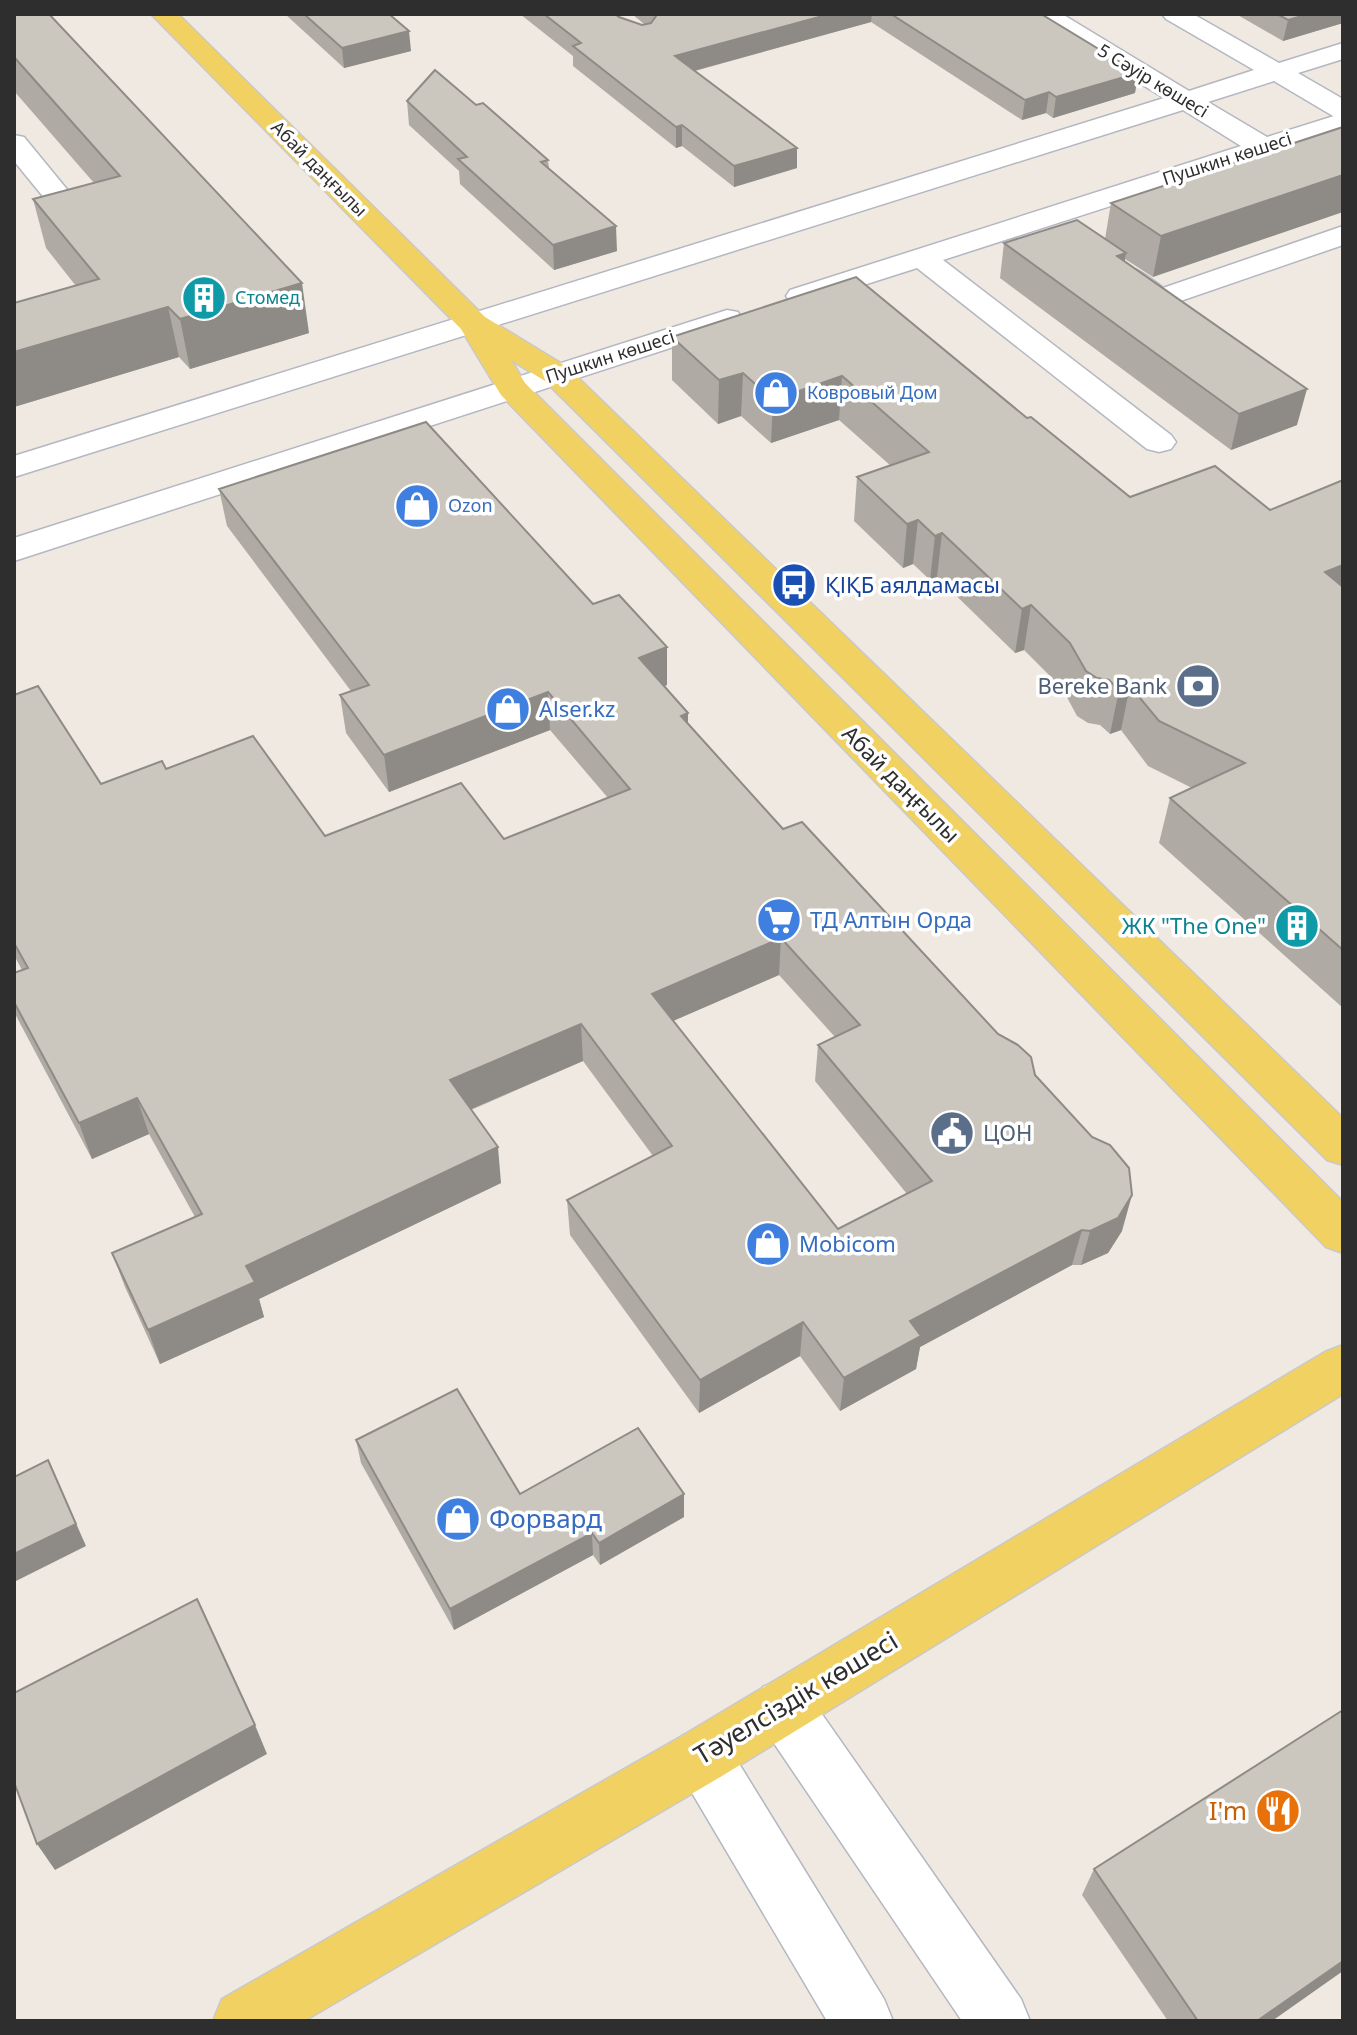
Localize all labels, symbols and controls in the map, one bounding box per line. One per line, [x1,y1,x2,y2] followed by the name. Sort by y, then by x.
[1094,38,1213,123] street label: 5 Сәуір көшесі
[266,115,373,222] street label: Абай даңғылы
[1159,126,1294,190] street label: Пушкин көшесі
[180,274,228,322] building icon: Стомед
[235,285,300,309] place label: Стомед
[542,324,677,388] street label: Пушкин көшесі
[752,369,800,417] shop icon: Ковровый Дом
[807,380,938,404] place label: Ковровый Дом
[393,482,441,530] shop icon: Ozon
[448,493,493,517] place label: Ozon
[770,561,818,609] bus stop icon: ҚІҚБ аялдамасы
[825,569,1000,599] place label: ҚІҚБ аялдамасы
[1174,662,1222,710] bank icon: Bereke Bank
[1037,670,1167,700] place label: Bereke Bank
[484,685,532,733] shop icon: Alser.kz
[539,693,615,723] place label: Alser.kz
[836,718,967,849] street label: Абай даңғылы
[755,896,803,944] supermarket icon: ТД Алтын Орда
[1273,902,1321,950] building icon: ЖК "The One"
[810,904,972,934] place label: ТД Алтын Орда
[1122,910,1266,940] place label: ЖК "The One"
[928,1109,976,1157] public building icon: ЦОН
[983,1117,1032,1147] place label: ЦОН
[744,1220,792,1268] shop icon: Mobicom
[799,1228,896,1258] place label: Mobicom
[434,1495,482,1543] shop icon: Форвард
[489,1500,602,1536] place label: Форвард
[687,1622,904,1772] street label: Тәуелсіздік көшесі
[1254,1787,1302,1835] restaurant icon: I'm
[1209,1792,1247,1828] place label: I'm

